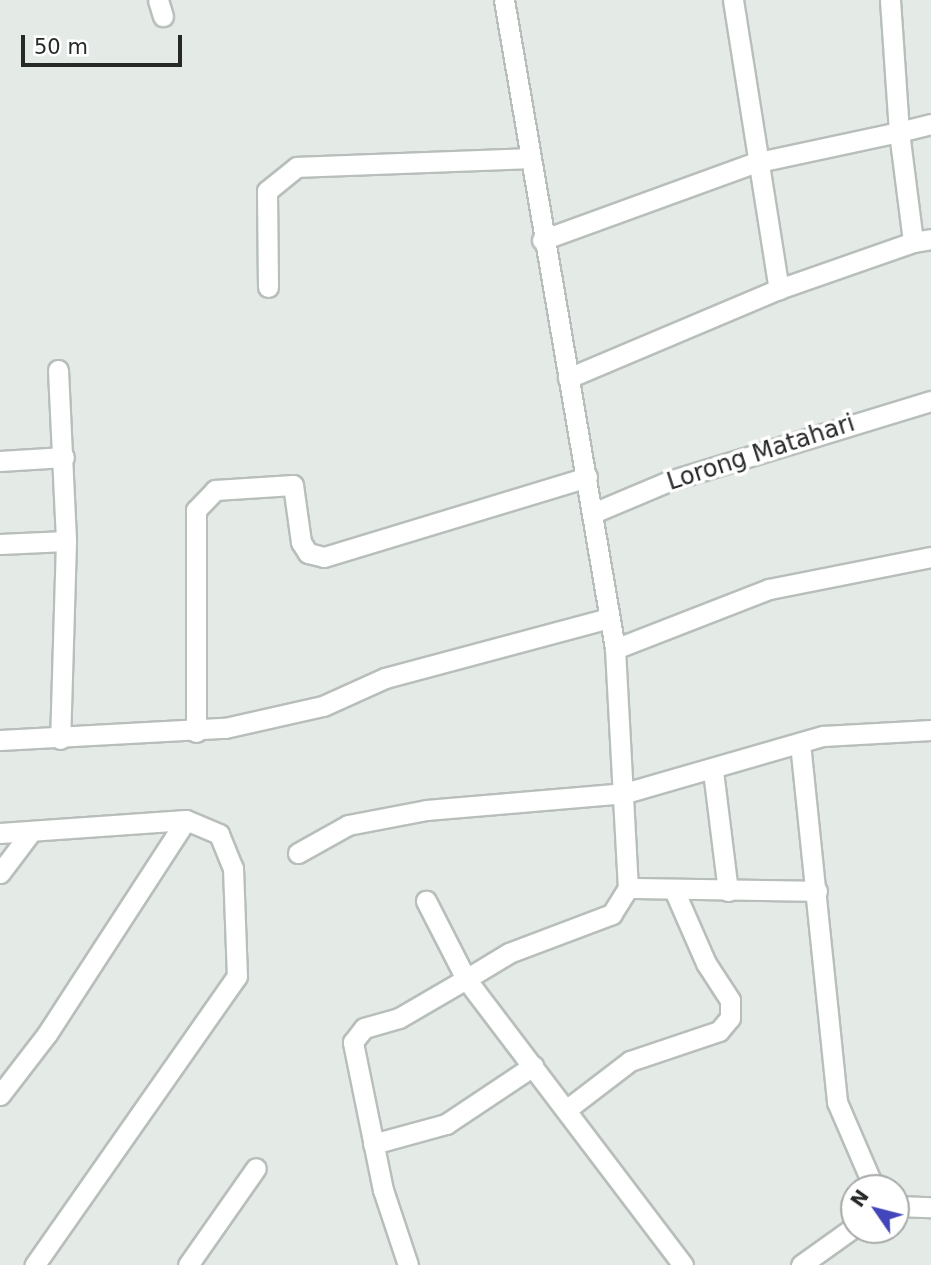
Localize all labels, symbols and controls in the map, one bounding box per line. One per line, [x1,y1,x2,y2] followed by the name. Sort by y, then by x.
[24,21,186,65] scale bar
[34,35,88,59] text: 50 m
[663,409,859,497] street label: Lorong Matahari
[840,1174,910,1244] north arrow
[846,1185,873,1211] text: N

